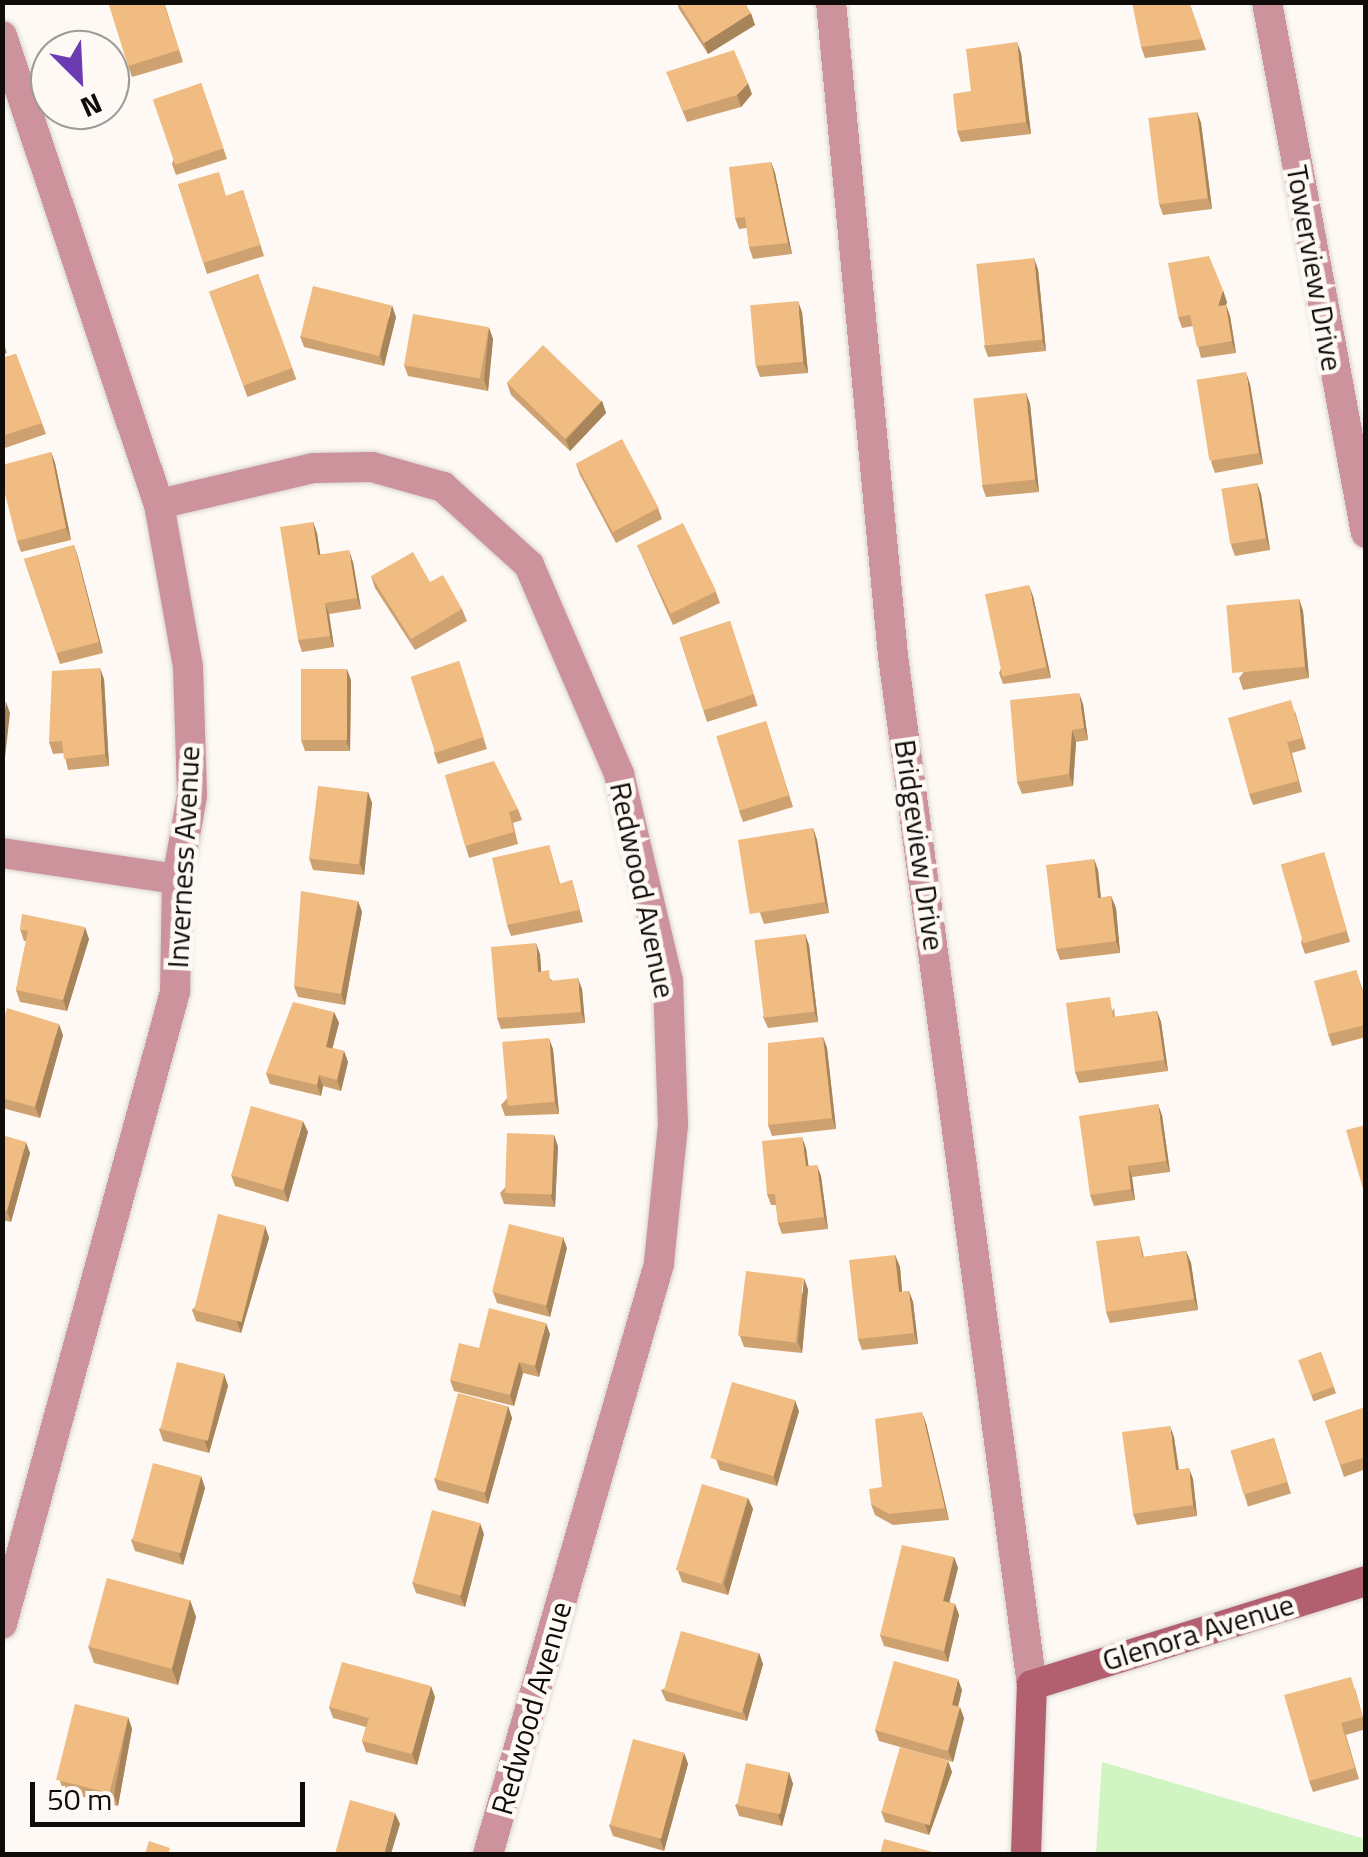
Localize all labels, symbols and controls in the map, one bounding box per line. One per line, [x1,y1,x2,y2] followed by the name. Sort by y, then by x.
[30,30,130,130] north arrow
[74,82,109,130] text: N
[1279,162,1351,374] street label: Towerview Drive
[887,737,953,953] street label: Bridgeview Drive
[159,745,207,969] street label: Inverness Avenue
[603,779,683,1001] street label: Redwood Avenue
[1098,1586,1298,1678] street label: Glenora Avenue
[483,1597,579,1819] street label: Redwood Avenue
[35,1762,310,1824] scale bar
[47,1776,112,1822] text: 50 m

